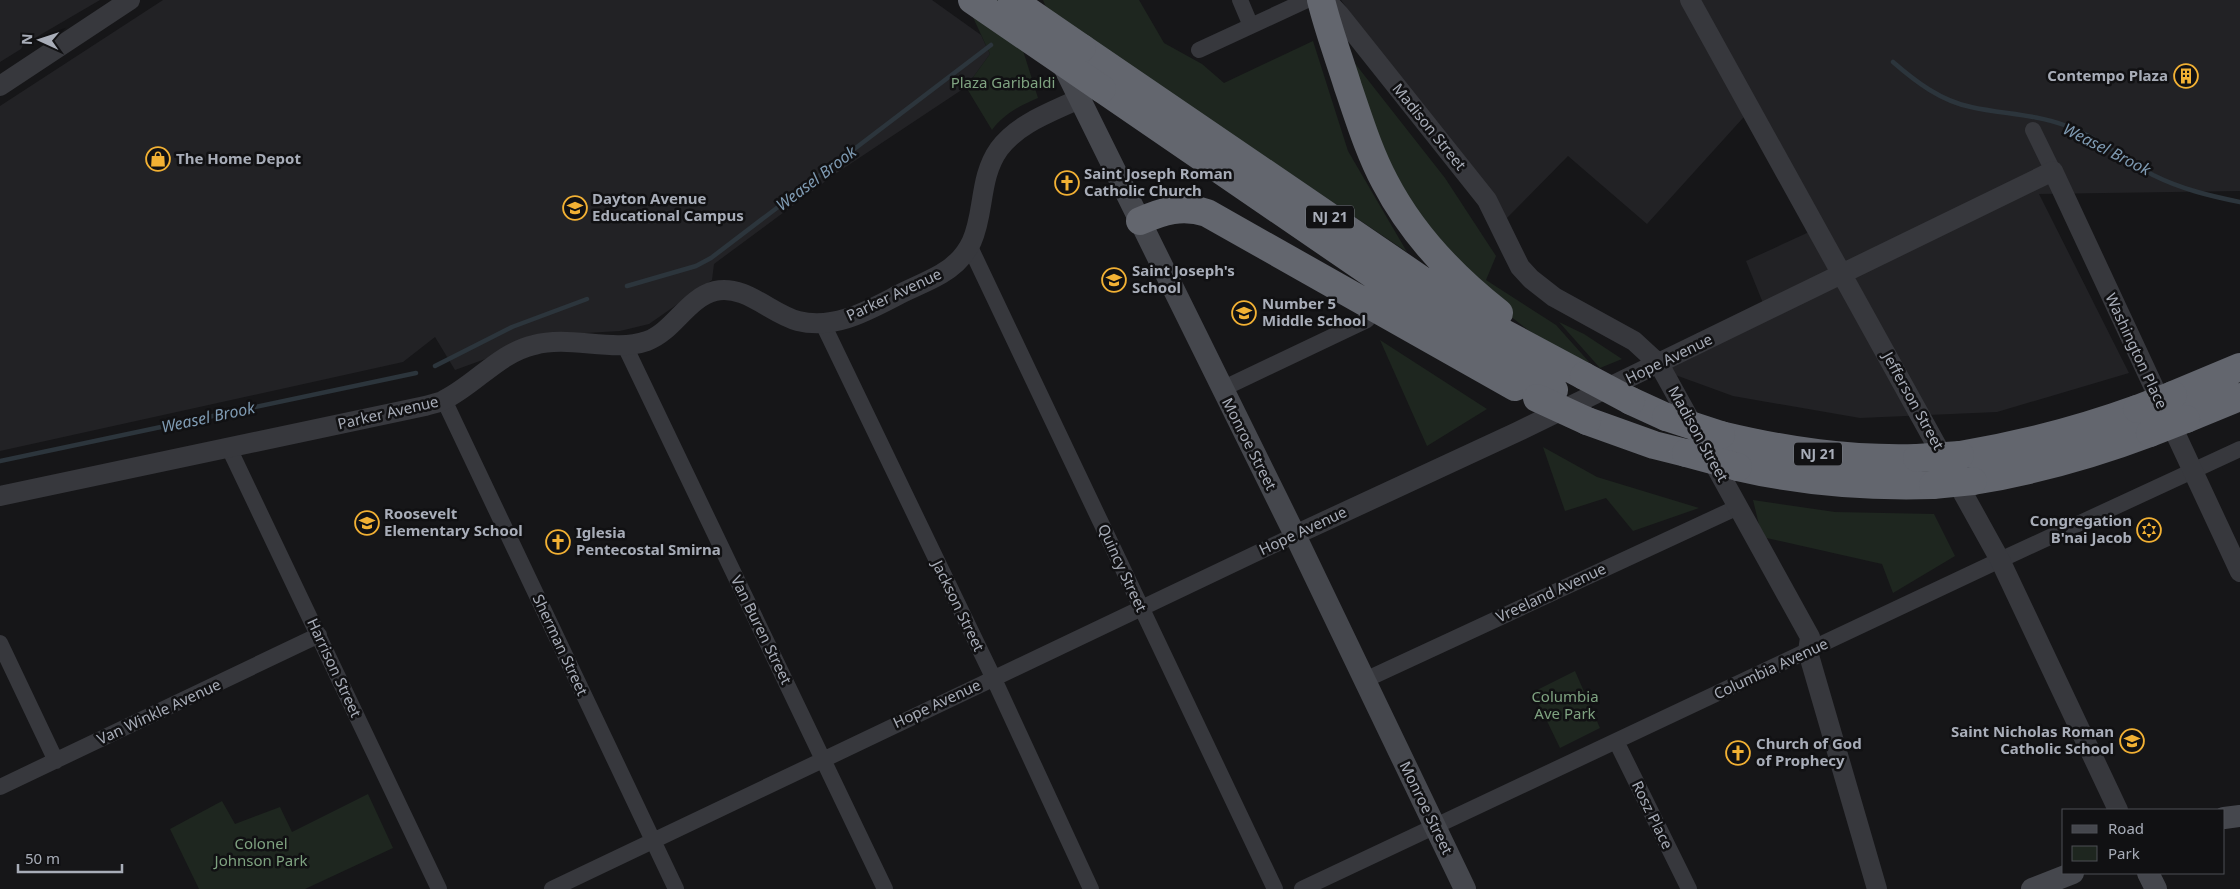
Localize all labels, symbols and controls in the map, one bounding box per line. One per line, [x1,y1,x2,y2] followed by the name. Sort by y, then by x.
[15,15,65,65] north arrow
[17,33,36,45] text: N
[2173,63,2199,89] building icon: Contempo Plaza
[2047,65,2168,85] place label: Contempo Plaza
[951,72,1055,92] park label: Plaza Garibaldi
[1389,79,1471,174] street label: Madison Street
[2060,118,2155,181] water label: Weasel Brook
[771,140,862,215] water label: Weasel Brook
[145,146,171,172] shop icon: The Home Depot
[176,148,301,168] place label: The Home Depot
[1084,163,1232,200] place label: Saint Joseph Roman Catholic Church
[1054,170,1080,196] church icon: Saint Joseph Roman Catholic Church
[592,188,744,225] place label: Dayton Avenue Educational Campus
[562,195,588,221] school or university icon: Dayton Avenue Educational Campus
[1306,206,1354,228] road number: NJ 21
[1132,260,1235,297] place label: Saint Joseph's School
[843,263,944,325] street label: Parker Avenue
[1101,267,1127,293] school or university icon: Saint Joseph's School
[2101,289,2173,412] street label: Washington Place
[1262,293,1366,330] place label: Number 5 Middle School
[1231,300,1257,326] school or university icon: Number 5 Middle School
[1622,328,1715,388] street label: Hope Avenue
[1878,346,1949,453] street label: Jefferson Street
[1664,382,1734,485] street label: Madison Street
[335,391,440,433] street label: Parker Avenue
[1218,394,1282,494] street label: Monroe Street
[159,396,258,438] water label: Weasel Brook
[1794,442,1842,466] road number: NJ 21
[1256,501,1350,559] street label: Hope Avenue
[384,503,523,540] place label: Roosevelt Elementary School
[354,510,380,536] school or university icon: Roosevelt Elementary School
[2030,510,2132,547] place label: Congregation B'nai Jacob
[2136,517,2162,543] synagogue icon: Congregation B'nai Jacob
[1094,520,1152,615] street label: Quincy Street
[576,522,721,559] place label: Iglesia Pentecostal Smirna
[545,529,571,555] church icon: Iglesia Pentecostal Smirna
[927,555,990,655] street label: Jackson Street
[1492,558,1609,626] street label: Vreeland Avenue
[727,572,797,688] street label: Van Buren Street
[529,591,593,699] street label: Sherman Street
[303,615,367,721] street label: Harrison Street
[1710,633,1831,703] street label: Columbia Avenue
[94,674,224,749] street label: Van Winkle Avenue
[890,674,984,732] street label: Hope Avenue
[1531,686,1599,723] park label: Columbia Ave Park
[1951,721,2114,758] place label: Saint Nicholas Roman Catholic School
[2119,728,2145,754] school or university icon: Saint Nicholas Roman Catholic School
[1756,733,1862,770] place label: Church of God of Prophecy
[1725,740,1751,766] church icon: Church of God of Prophecy
[1396,758,1458,858] street label: Monroe Street
[1628,777,1678,852] street label: Rosz Place
[2062,809,2225,874] legend
[2108,818,2144,838] text: Road
[213,833,307,870] park label: Colonel Johnson Park
[18,842,121,874] scale bar
[2108,843,2140,863] text: Park
[25,848,60,868] text: 50 m

